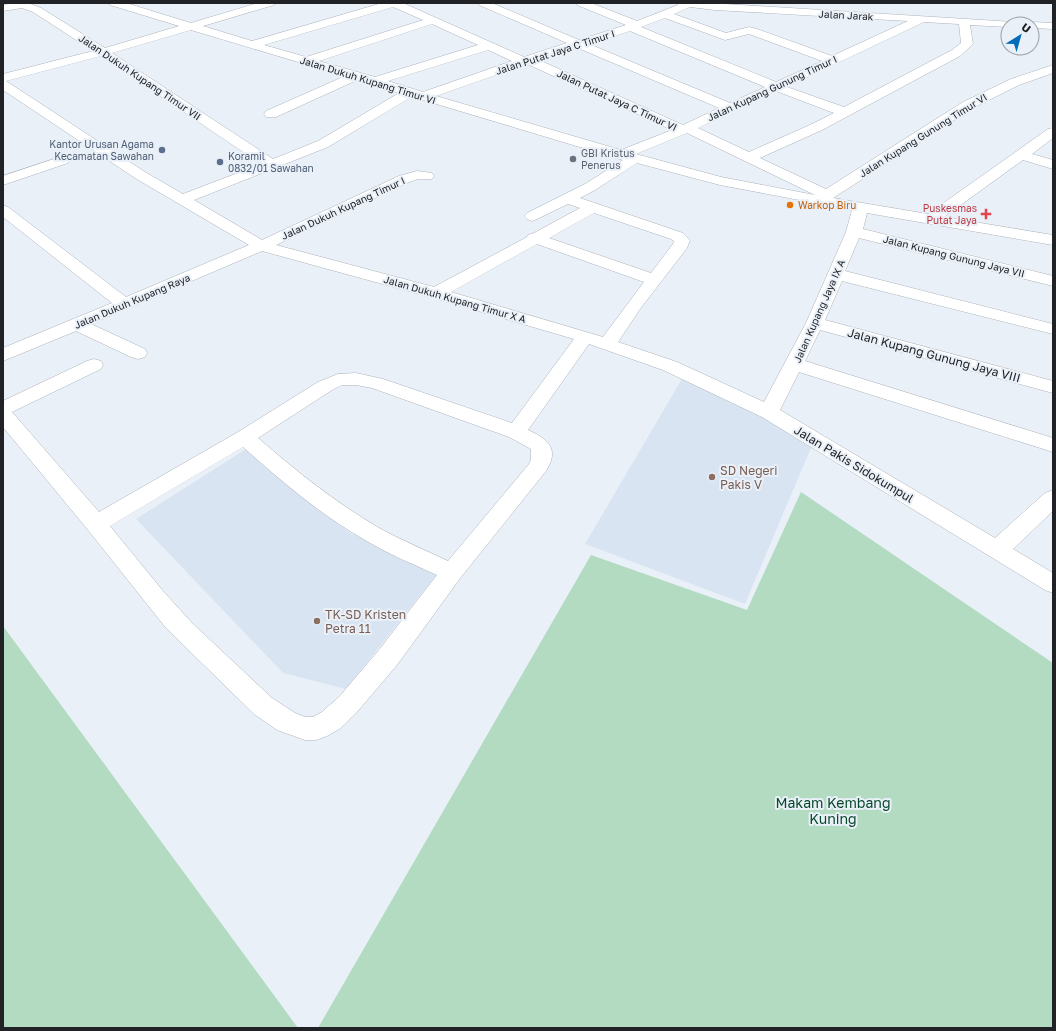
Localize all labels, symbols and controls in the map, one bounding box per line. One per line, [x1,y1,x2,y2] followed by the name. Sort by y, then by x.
[818,8,874,22] street label: Jalan Jarak
[1000,16,1040,56] north arrow
[1019,20,1033,35] text: U
[494,27,616,77] street label: Jalan Putat Jaya C Timur I
[77,32,203,122] street label: Jalan Dukuh Kupang Timur VII
[705,53,839,123] street label: Jalan Kupang Gunung Timur I
[299,54,437,106] street label: Jalan Dukuh Kupang Timur VI
[555,67,679,133] street label: Jalan Putat Jaya C Timur VI
[857,91,989,179] street label: Jalan Kupang Gunung Timur VI
[49,138,154,162] place label: Kantor Urusan Agama Kecamatan Sawahan
[157,145,167,155] marker: Kantor Urusan Agama Kecamatan Sawahan
[581,147,635,171] place label: GBI Kristus Penerus
[228,150,314,174] place label: Koramil 0832/01 Sawahan
[568,154,578,164] marker: GBI Kristus Penerus
[215,157,225,167] marker: Koramil 0832/01 Sawahan
[279,174,407,242] street label: Jalan Dukuh Kupang Timur I
[798,199,856,211] place label: Warkop Biru
[785,200,795,210] marker: Warkop Biru
[923,202,977,226] place label: Puskesmas Putat Jaya
[980,208,992,220] marker: Puskesmas Putat Jaya
[882,233,1026,279] street label: Jalan Kupang Gunung Jaya VII
[791,257,847,364] street label: Jalan Kupang Jaya IX A
[72,271,192,331] street label: Jalan Dukuh Kupang Raya
[382,273,528,325] street label: Jalan Dukuh Kupang Timur X A
[846,325,1022,385] street label: Jalan Kupang Gunung Jaya VIII
[791,422,917,506] street label: Jalan Pakis Sidokumpul
[720,463,777,492] place label: SD Negeri Pakis V
[707,472,717,482] marker: SD Negeri Pakis V
[325,607,406,636] place label: TK-SD Kristen Petra 11
[312,616,322,626] marker: TK-SD Kristen Petra 11
[775,794,891,827] park label: Makam Kembang Kuning

